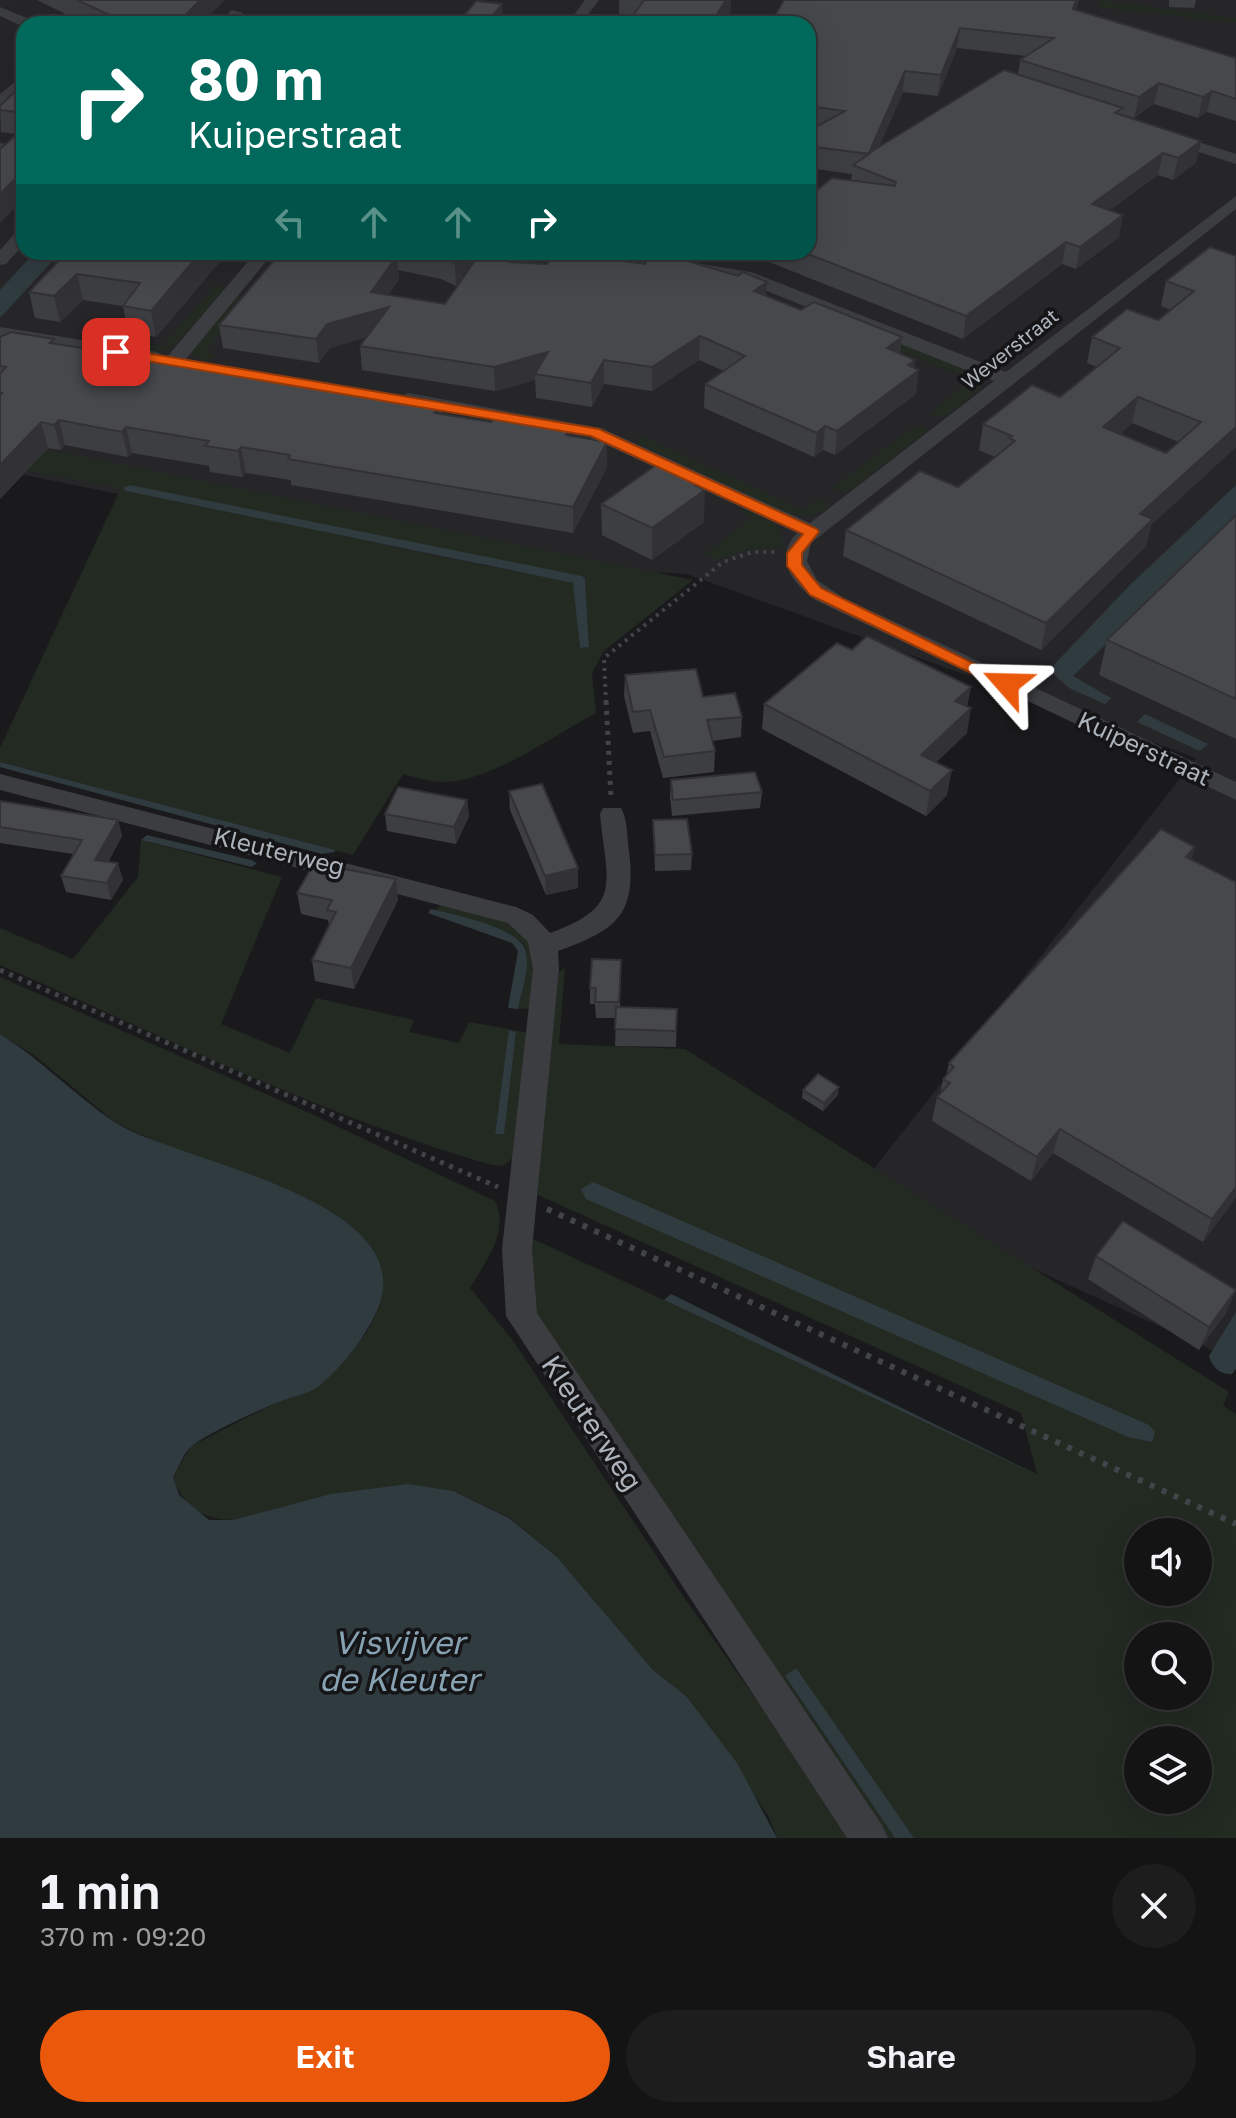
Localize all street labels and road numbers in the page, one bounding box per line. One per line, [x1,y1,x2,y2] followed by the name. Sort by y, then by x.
[956,303,1063,394] street label: Weverstraat
[1074,704,1216,791] street label: Kuiperstraat
[211,820,348,881] street label: Kleuterweg
[535,1349,650,1496] street label: Kleuterweg

